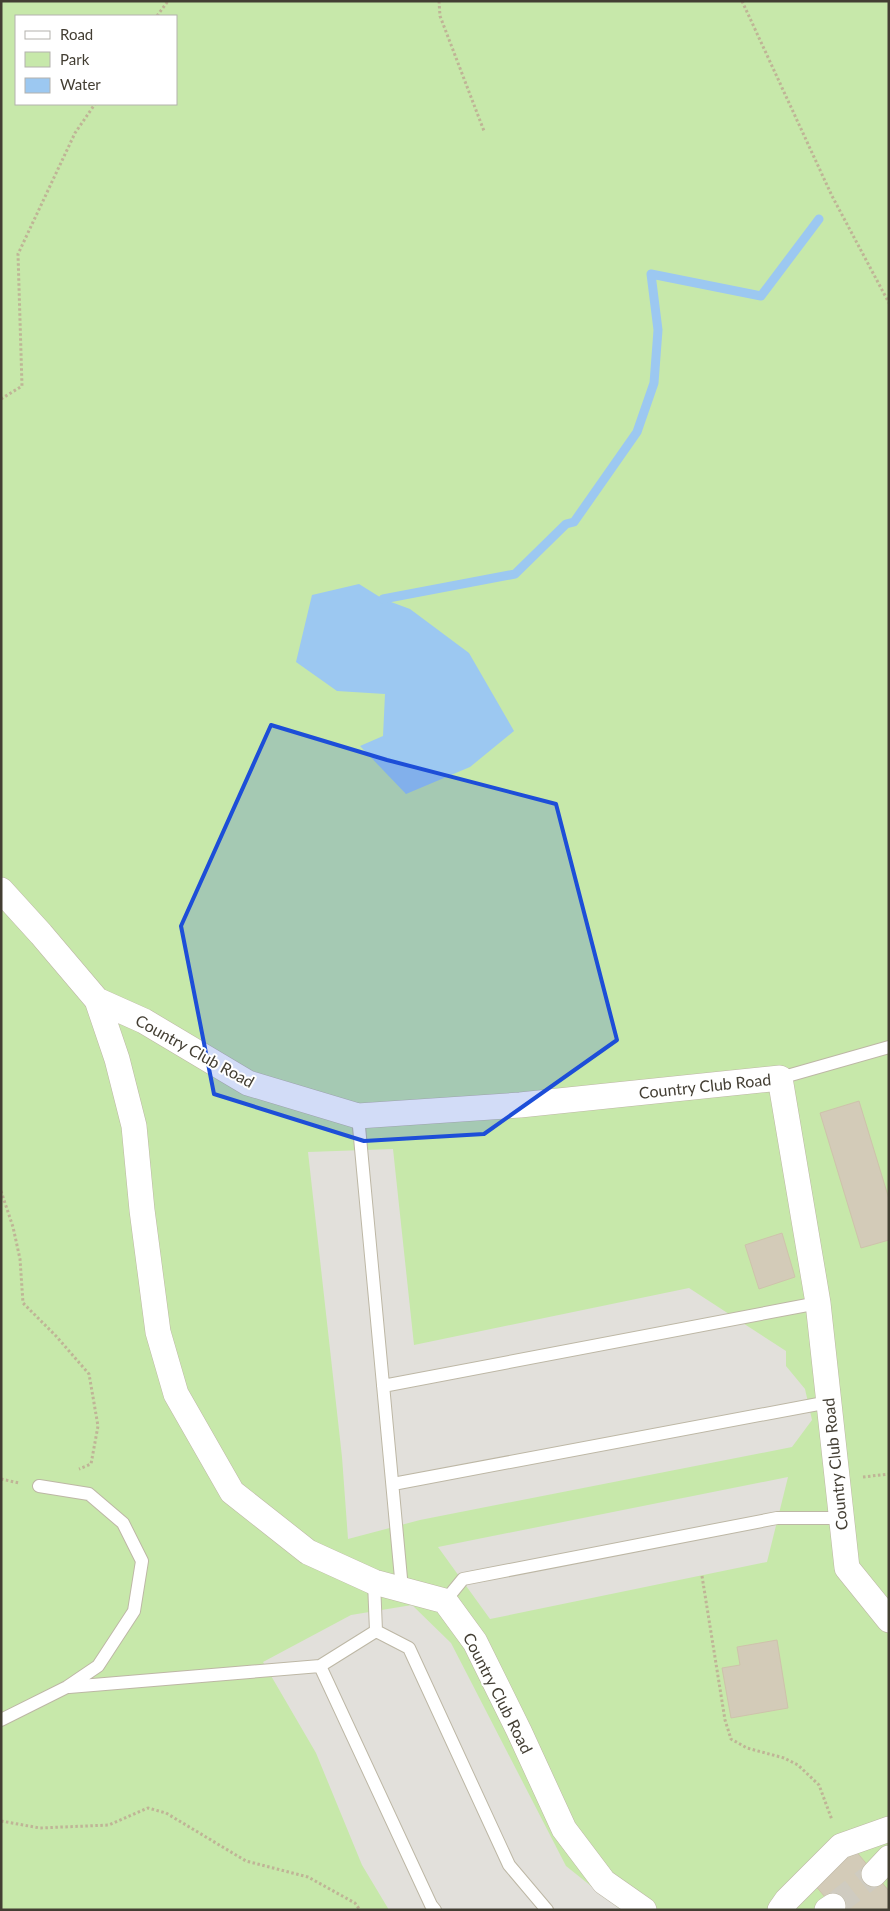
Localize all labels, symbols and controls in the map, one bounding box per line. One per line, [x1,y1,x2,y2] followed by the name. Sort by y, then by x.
[15,15,178,105] legend
[60,25,93,43] text: Road
[60,50,90,68] text: Park
[60,75,101,93] text: Water
[133,1010,258,1091] street label: Country Club Road
[638,1069,772,1102] street label: Country Club Road
[818,1397,851,1531] street label: Country Club Road
[460,1629,537,1756] street label: Country Club Road

